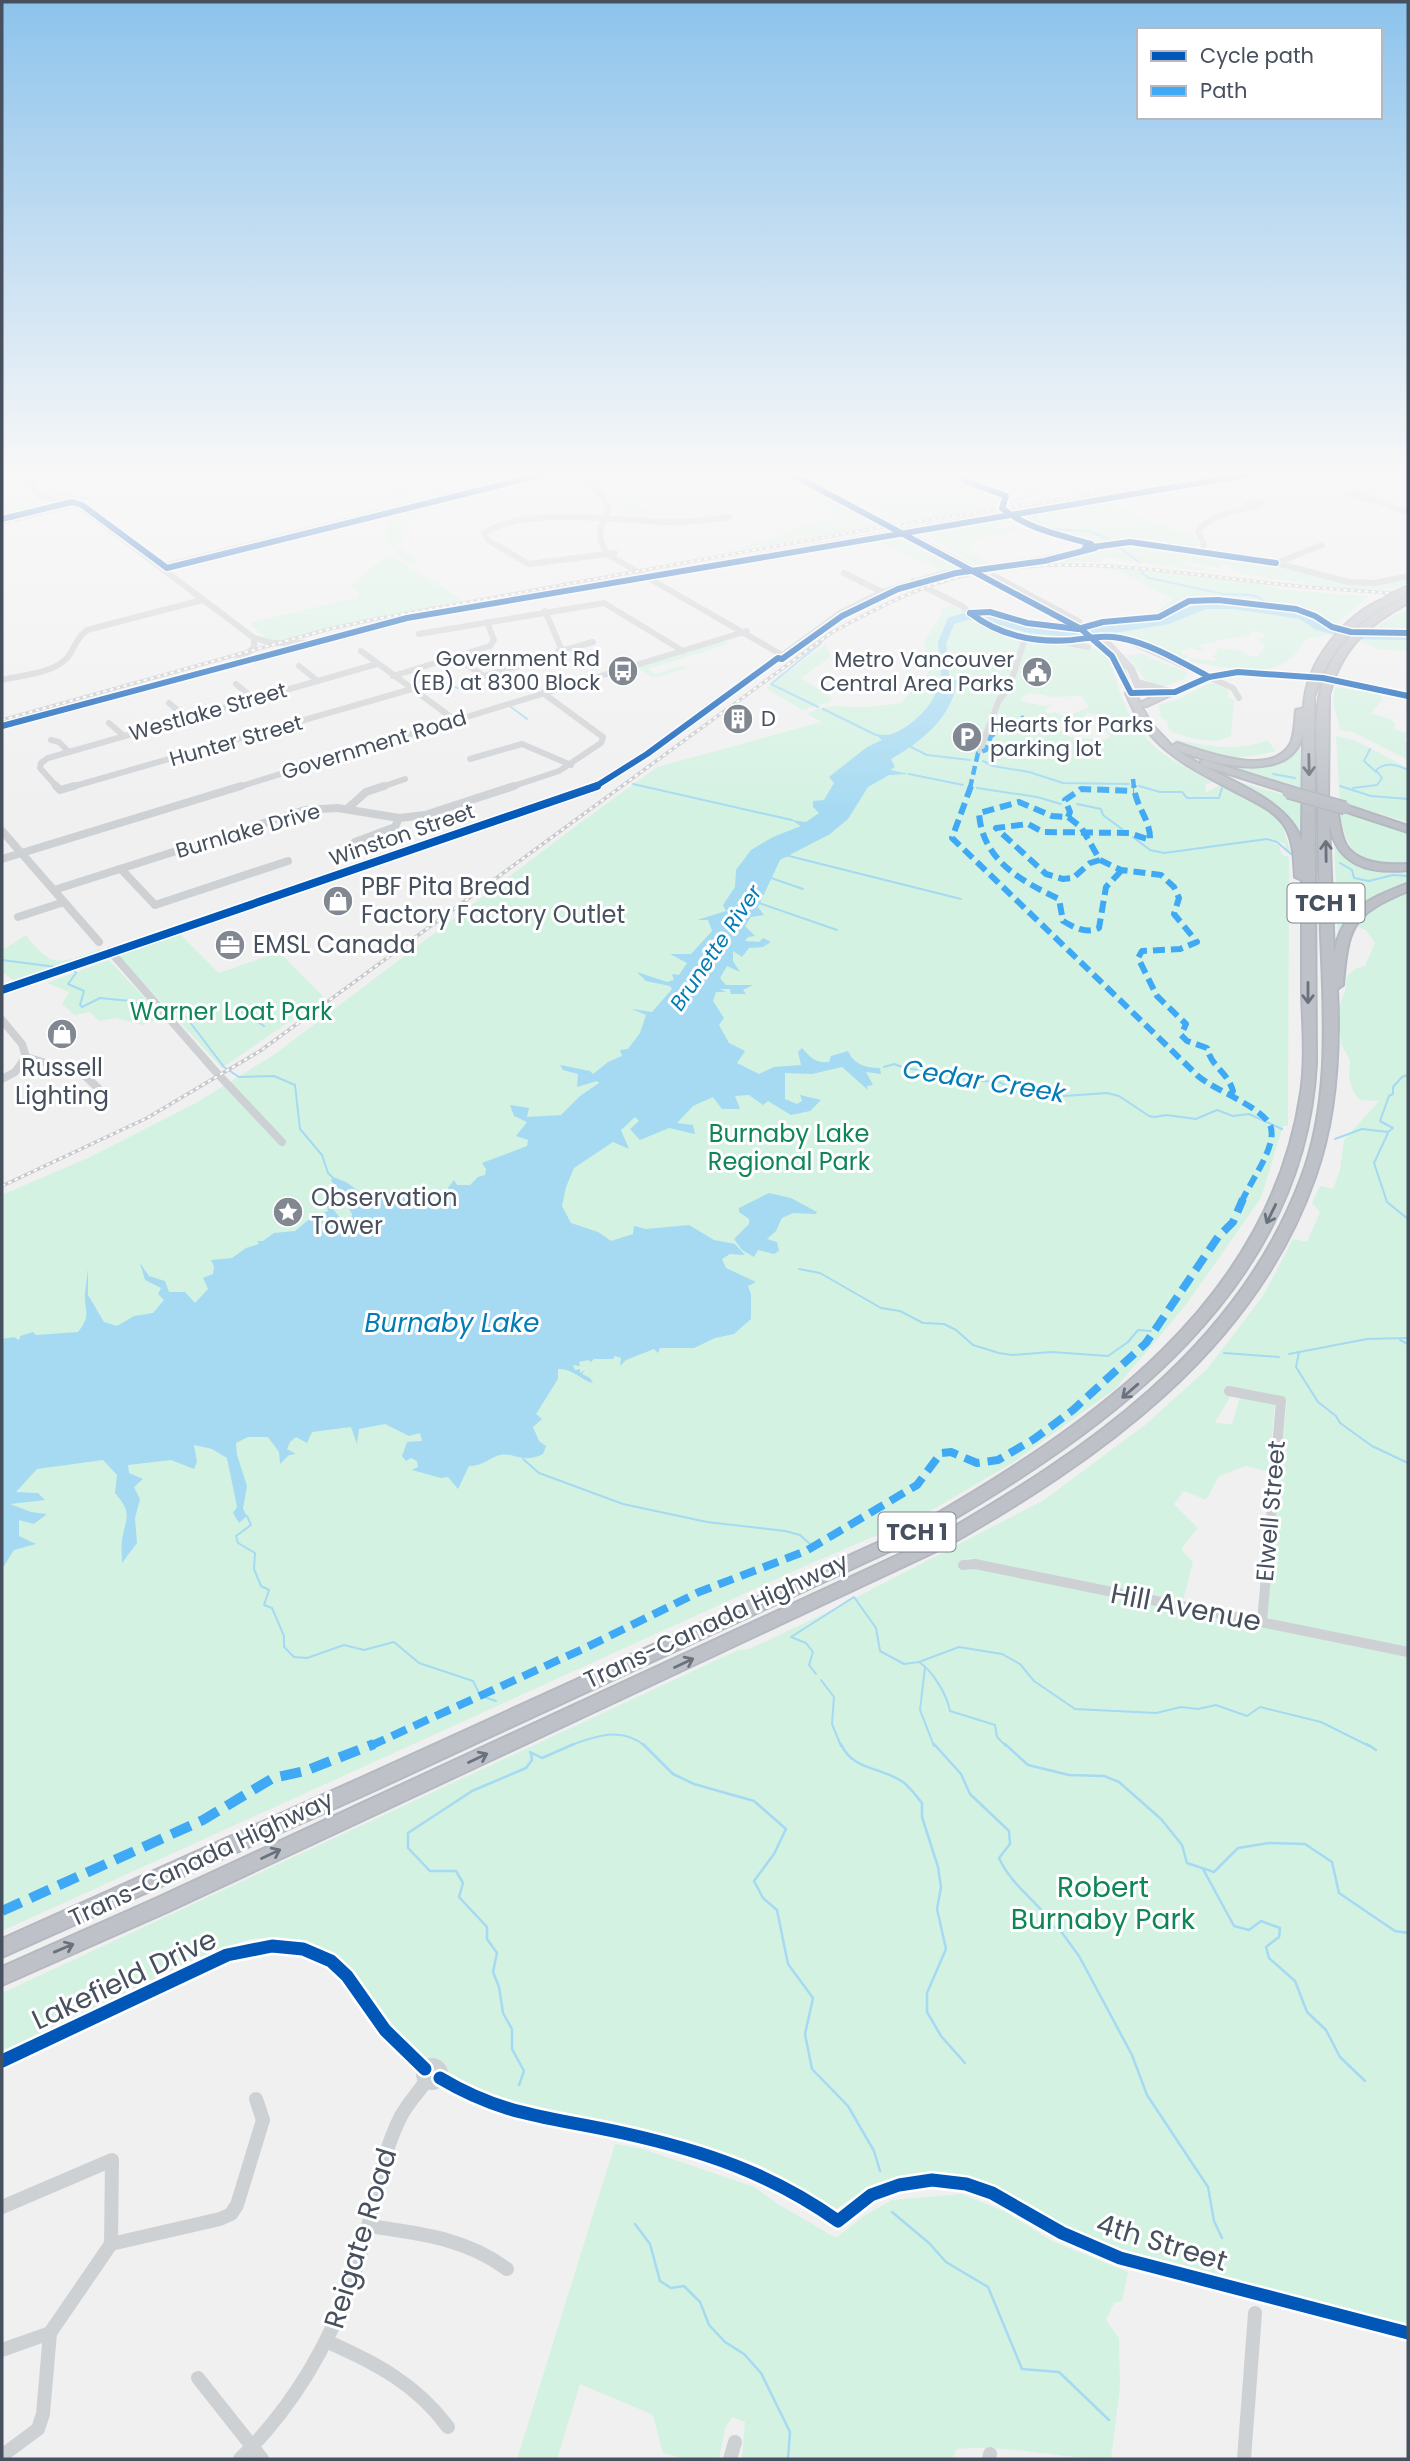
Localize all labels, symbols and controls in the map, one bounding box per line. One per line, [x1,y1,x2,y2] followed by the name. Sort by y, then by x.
[1137,28,1382,119] legend
[1200,41,1314,70] text: Cycle path
[1200,76,1247,105] text: Path
[412,644,600,697] place label: Government Rd (EB) at 8300 Block
[820,645,1014,698] place label: Metro Vancouver Central Area Parks
[606,654,640,688] bus stop icon: Government Rd (EB) at 8300 Block
[1020,655,1054,689] public building icon: Metro Vancouver Central Area Parks
[126,675,290,748] street label: Westlake Street
[721,702,755,736] building icon: D
[278,703,470,786] street label: Government Road
[761,704,776,733] place label: D
[166,708,306,773] street label: Hunter Street
[990,710,1154,763] place label: Hearts for Parks parking lot
[950,720,984,754] parking icon: Hearts for Parks parking lot
[1302,753,1316,776] one-way arrow
[172,796,323,865] street label: Burnlake Drive
[325,796,478,873] street label: Winston Street
[1319,840,1333,863] one-way arrow
[361,870,625,931] place label: PBF Pita Bread Factory Factory Outlet
[663,878,769,1016] water label: Brunette River
[321,884,355,918] shop icon: PBF Pita Bread Factory Factory Outlet
[1288,884,1364,922] road number: TCH 1
[213,928,247,962] office icon: EMSL Canada
[253,928,416,961] place label: EMSL Canada
[1301,981,1315,1004] one-way arrow
[130,995,333,1028] park label: Warner Loat Park
[45,1017,79,1051] shop icon: Russell Lighting
[900,1050,1069,1112] water label: Cedar Creek
[15,1051,109,1112] place label: Russell Lighting
[708,1117,871,1178] park label: Burnaby Lake Regional Park
[311,1181,458,1242] place label: Observation Tower
[271,1195,305,1229] place icon: Observation Tower
[1263,1203,1277,1224] one-way arrow
[365,1305,539,1341] water label: Burnaby Lake
[1121,1383,1139,1399] one-way arrow
[1248,1439,1293,1583] street label: Elwell Street
[878,1512,956,1552] road number: TCH 1
[578,1545,854,1696] street label: Trans-Canada Highway
[1107,1574,1265,1641] street label: Hill Avenue
[673,1656,694,1669] one-way arrow
[467,1751,488,1765] one-way arrow
[63,1783,339,1934] street label: Trans-Canada Highway
[260,1847,281,1860] one-way arrow
[1011,1868,1196,1939] park label: Robert Burnaby Park
[25,1920,223,2039] street label: Lakefield Drive
[53,1941,75,1954] one-way arrow
[314,2143,406,2333] street label: Reigate Road
[1092,2204,1232,2281] street label: 4th Street

